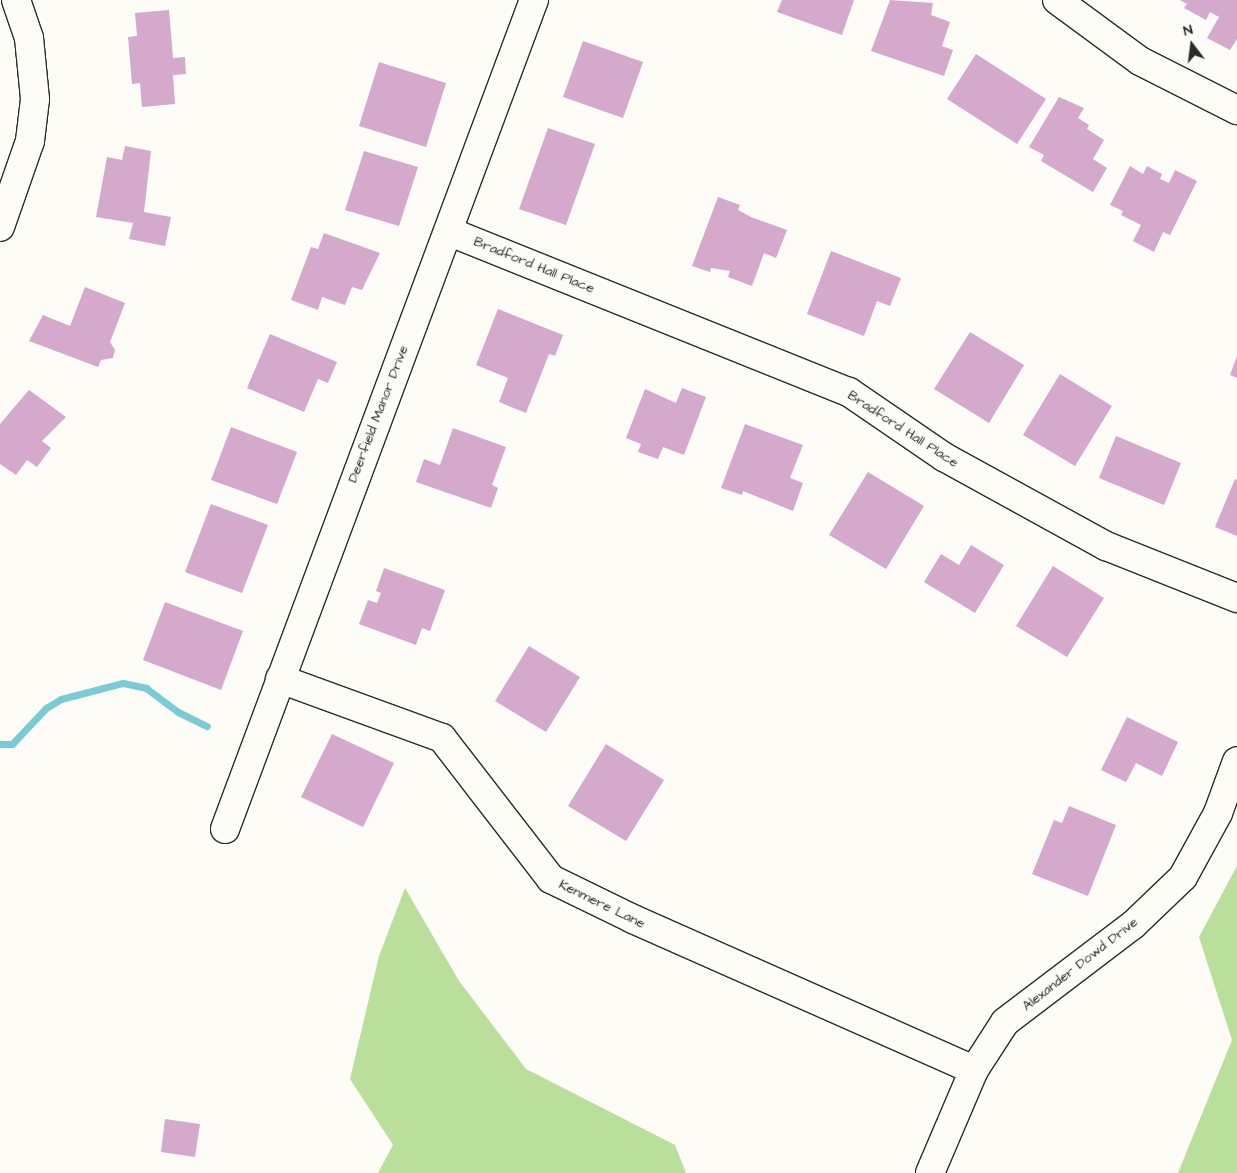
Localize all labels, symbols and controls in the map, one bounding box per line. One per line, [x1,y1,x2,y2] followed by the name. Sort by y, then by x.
[1167,20,1217,70] north arrow
[1181,20,1195,41] text: N
[471,233,597,297] street label: Bradford Hall Place
[344,343,412,485] street label: Deerfield Manor Drive
[844,387,962,471] street label: Bradford Hall Place
[556,876,648,932] street label: Kenmere Lane
[1019,914,1141,1014] street label: Alexander Dowd Drive

